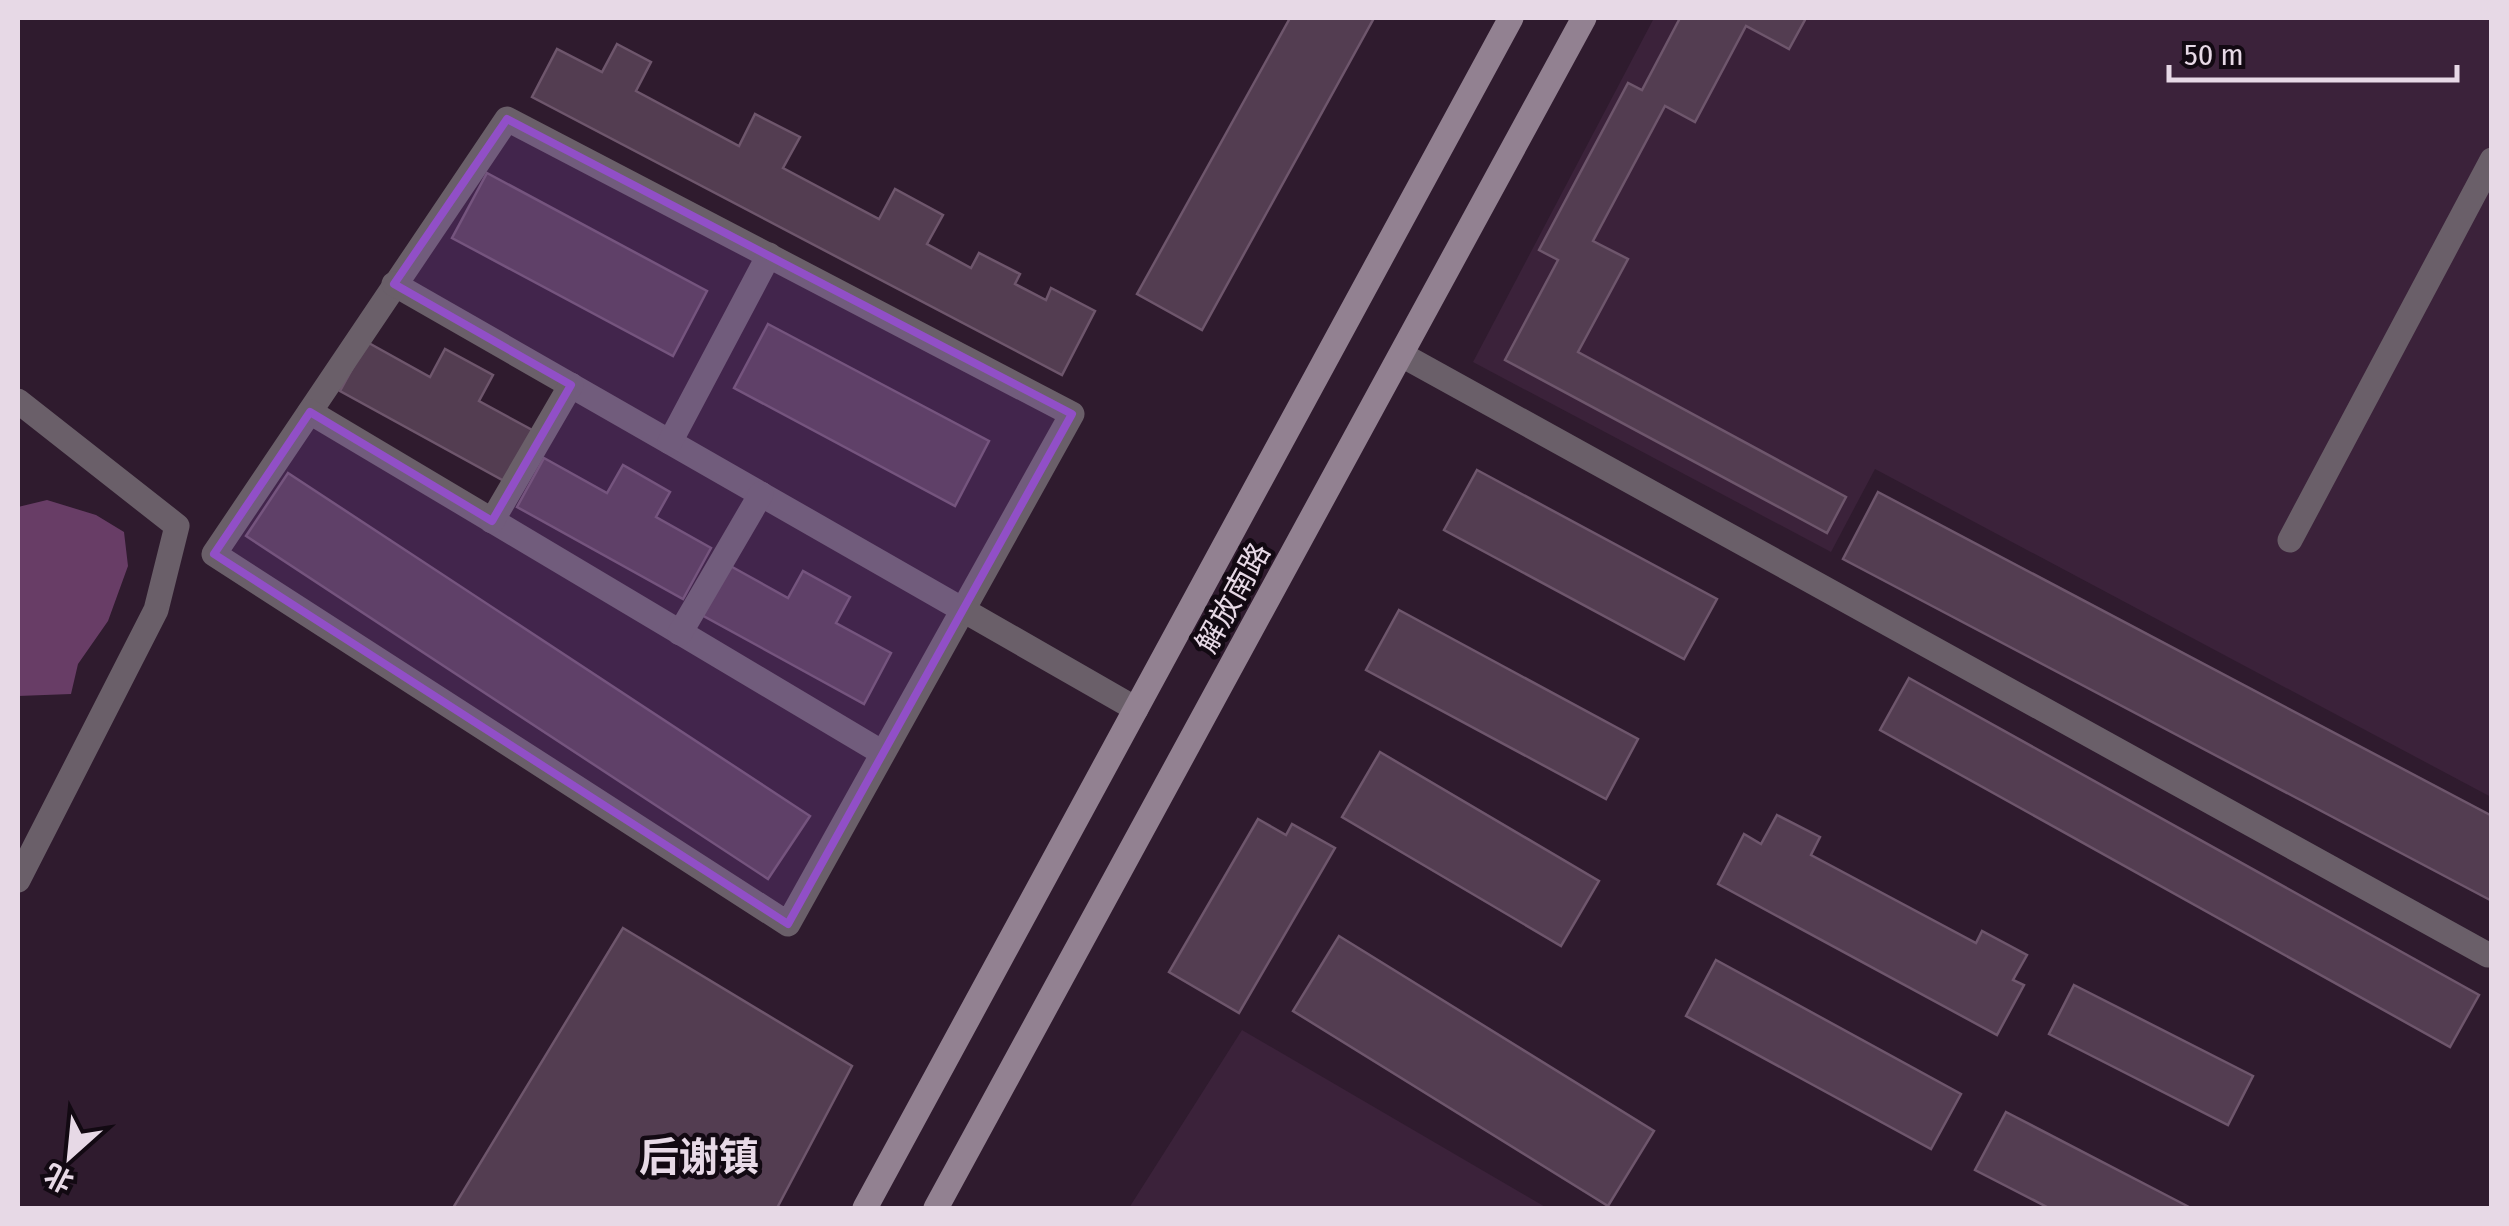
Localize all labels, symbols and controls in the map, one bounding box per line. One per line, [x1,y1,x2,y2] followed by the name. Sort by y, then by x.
[2169,20,2456,82] scale bar
[2184,37,2244,73] text: 50 m
[1188,537,1278,659] street label: 解放南路
[20,1106,120,1206] north arrow
[639,1134,759,1182] district label: 后谢镇
[39,1157,79,1199] text: 北

